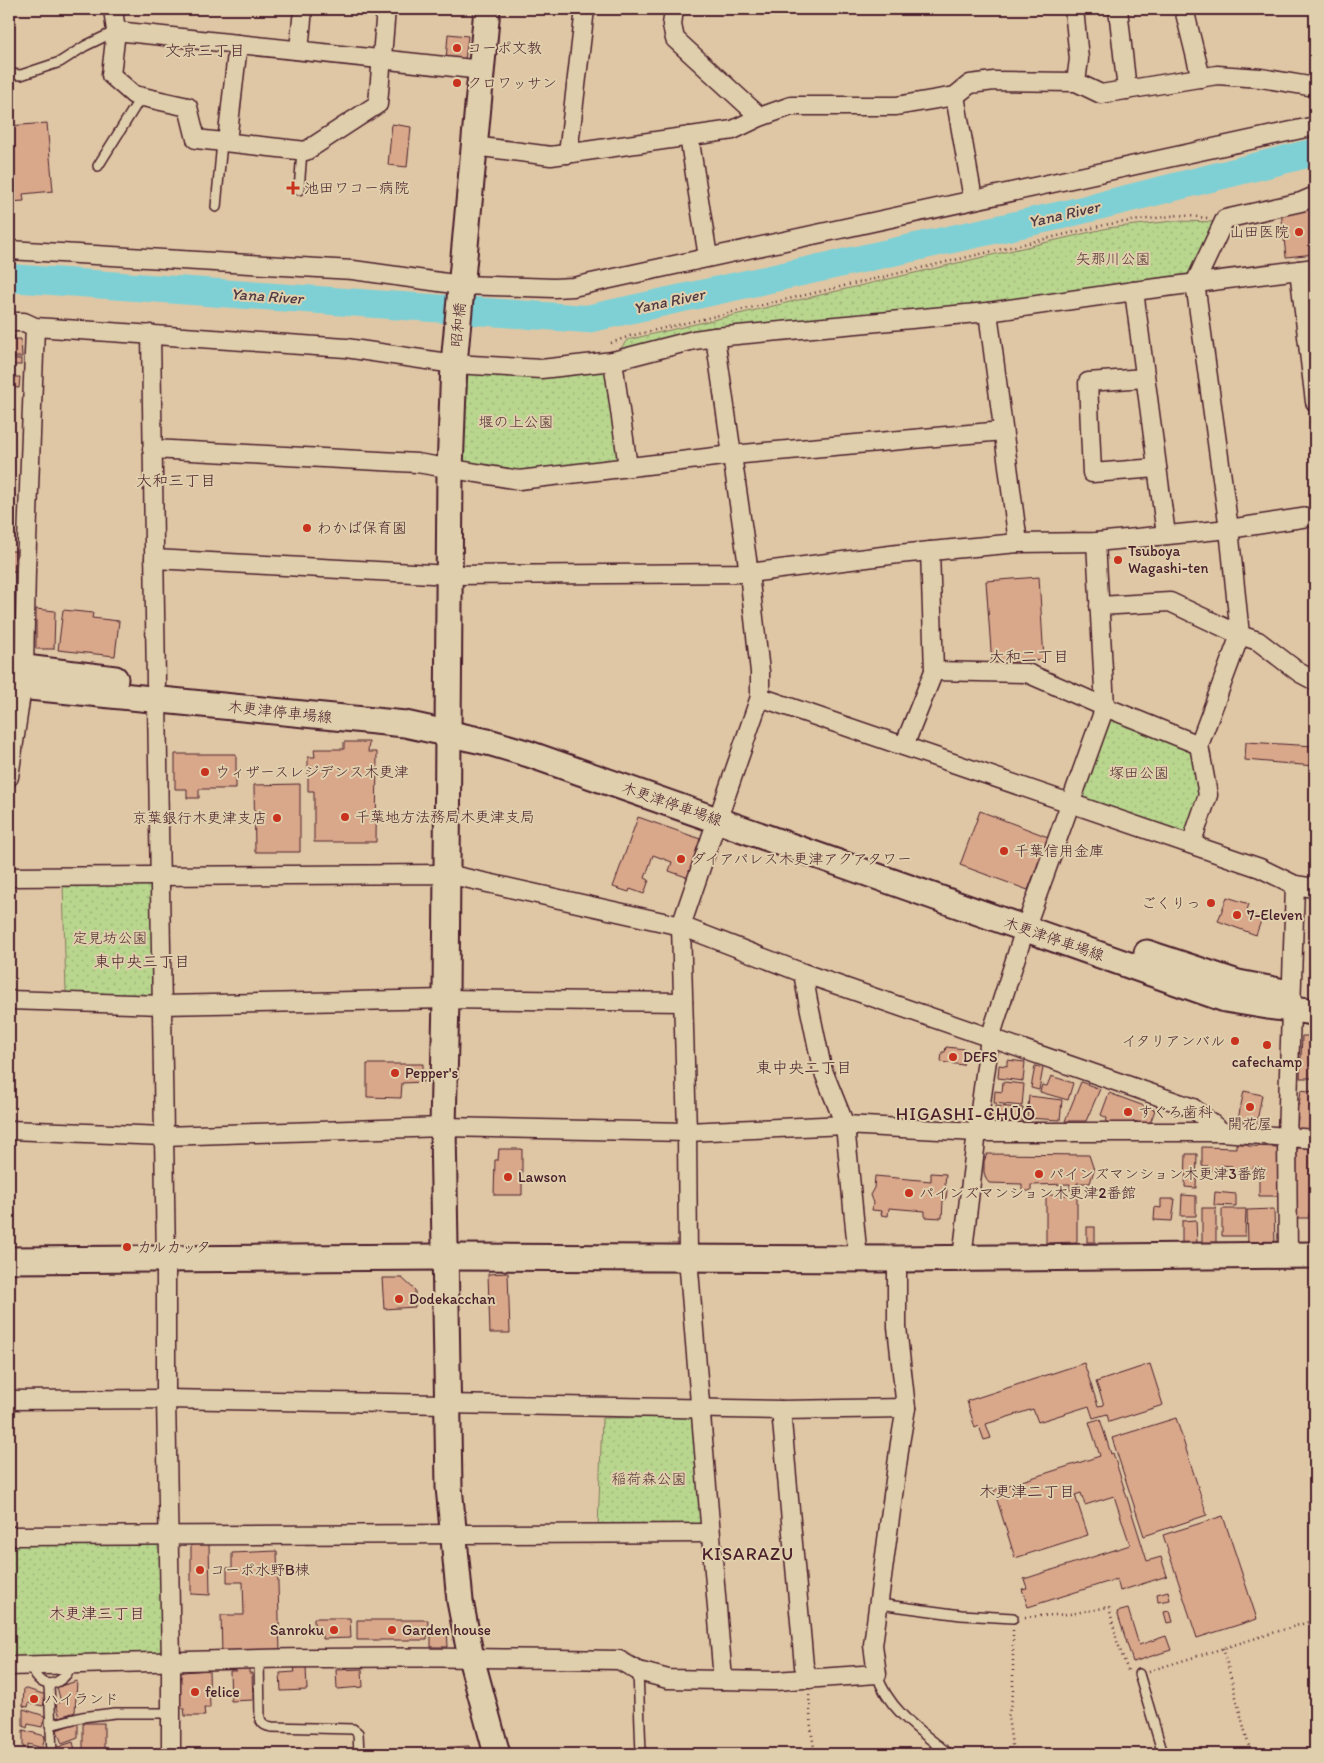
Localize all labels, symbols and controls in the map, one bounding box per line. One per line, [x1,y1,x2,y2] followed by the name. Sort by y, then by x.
[467,39,542,57] place label: コーポ文教
[165,41,245,60] district label: 文京三丁目
[451,42,463,54] marker: コーポ文教
[467,74,557,92] place label: クロワッサン
[451,77,463,89] marker: クロワッサン
[304,179,409,197] place label: 池田ワコー病院
[286,181,300,195] marker: 池田ワコー病院
[1027,196,1103,231] water label: Yana River
[1229,223,1289,241] place label: 山田医院
[1293,226,1305,238] marker: 山田医院
[1075,250,1151,268] park label: 矢那川公園
[230,284,305,308] water label: Yana River
[632,284,708,318] water label: Yana River
[447,302,469,348] street label: 昭和橋
[478,413,554,431] park label: 堰の上公園
[136,471,216,490] district label: 大和三丁目
[317,519,407,537] place label: わかば保育園
[301,522,313,534] marker: わかば保育園
[1128,542,1208,577] place label: Tsuboya Wagashi-ten
[1112,554,1124,566] marker: Tsuboya Wagashi-ten
[989,647,1069,666] district label: 大和二丁目
[227,698,333,726] street label: 木更津停車場線
[215,763,409,781] place label: ウィザースレジデンス木更津
[1109,764,1169,782] park label: 塚田公園
[199,766,211,778] marker: ウィザースレジデンス木更津
[619,778,725,830] street label: 木更津停車場線
[355,808,535,826] place label: 千葉地方法務局木更津支局
[132,809,267,827] place label: 京葉銀行木更津支店
[339,811,351,823] marker: 千葉地方法務局木更津支局
[271,812,283,824] marker: 京葉銀行木更津支店
[1014,842,1104,860] place label: 千葉信用金庫
[998,845,1010,857] marker: 千葉信用金庫
[691,850,912,868] place label: ダイアパレス木更津アクアタワー
[675,853,687,865] marker: ダイアパレス木更津アクアタワー
[1141,894,1201,912] place label: ごくりっ
[1205,897,1217,909] marker: ごくりっ
[1247,906,1303,924] place label: 7-Eleven
[1231,909,1243,921] marker: 7-Eleven
[1001,913,1107,965] street label: 木更津停車場線
[72,929,148,947] park label: 定見坊公園
[94,952,190,971] district label: 東中央三丁目
[1121,1032,1225,1050] place label: イタリアンバル
[1229,1035,1241,1047] marker: イタリアンバル
[1261,1039,1273,1051] marker: cafechamp
[963,1048,997,1066] place label: DEFS
[947,1051,959,1063] marker: DEFS
[1232,1053,1302,1071] place label: cafechamp
[756,1058,852,1077] district label: 東中央二丁目
[405,1064,458,1082] place label: Pepper's
[389,1067,401,1079] marker: Pepper's
[1244,1101,1256,1113] marker: 開花屋
[896,1103,1036,1125] district label: HIGASHI-CHŪŌ
[1138,1103,1213,1121] place label: すぐろ歯科
[1122,1106,1134,1118] marker: すぐろ歯科
[1227,1115,1273,1133] place label: 開花屋
[1049,1165,1267,1183] place label: パインズマンション木更津3番館
[518,1168,567,1186] place label: Lawson
[1033,1168,1045,1180] marker: パインズマンション木更津3番館
[502,1171,514,1183] marker: Lawson
[919,1184,1136,1202] place label: パインズマンション木更津2番館
[903,1187,915,1199] marker: パインズマンション木更津2番館
[137,1238,211,1256] place label: カルカッタ
[121,1241,133,1253] marker: カルカッタ
[409,1290,496,1308] place label: Dodekacchan
[393,1293,405,1305] marker: Dodekacchan
[611,1470,687,1488] park label: 稲荷森公園
[979,1482,1075,1501] district label: 木更津二丁目
[702,1543,794,1565] district label: KISARAZU
[210,1561,310,1579] place label: コーポ水野B棟
[194,1564,206,1576] marker: コーポ水野B棟
[49,1604,145,1623] district label: 木更津三丁目
[270,1621,325,1639] place label: Sanroku
[402,1621,491,1639] place label: Garden house
[328,1624,340,1636] marker: Sanroku
[386,1624,398,1636] marker: Garden house
[205,1683,240,1701] place label: felice
[189,1686,201,1698] marker: felice
[44,1690,119,1708] place label: ハイランド
[28,1693,40,1705] marker: ハイランド

